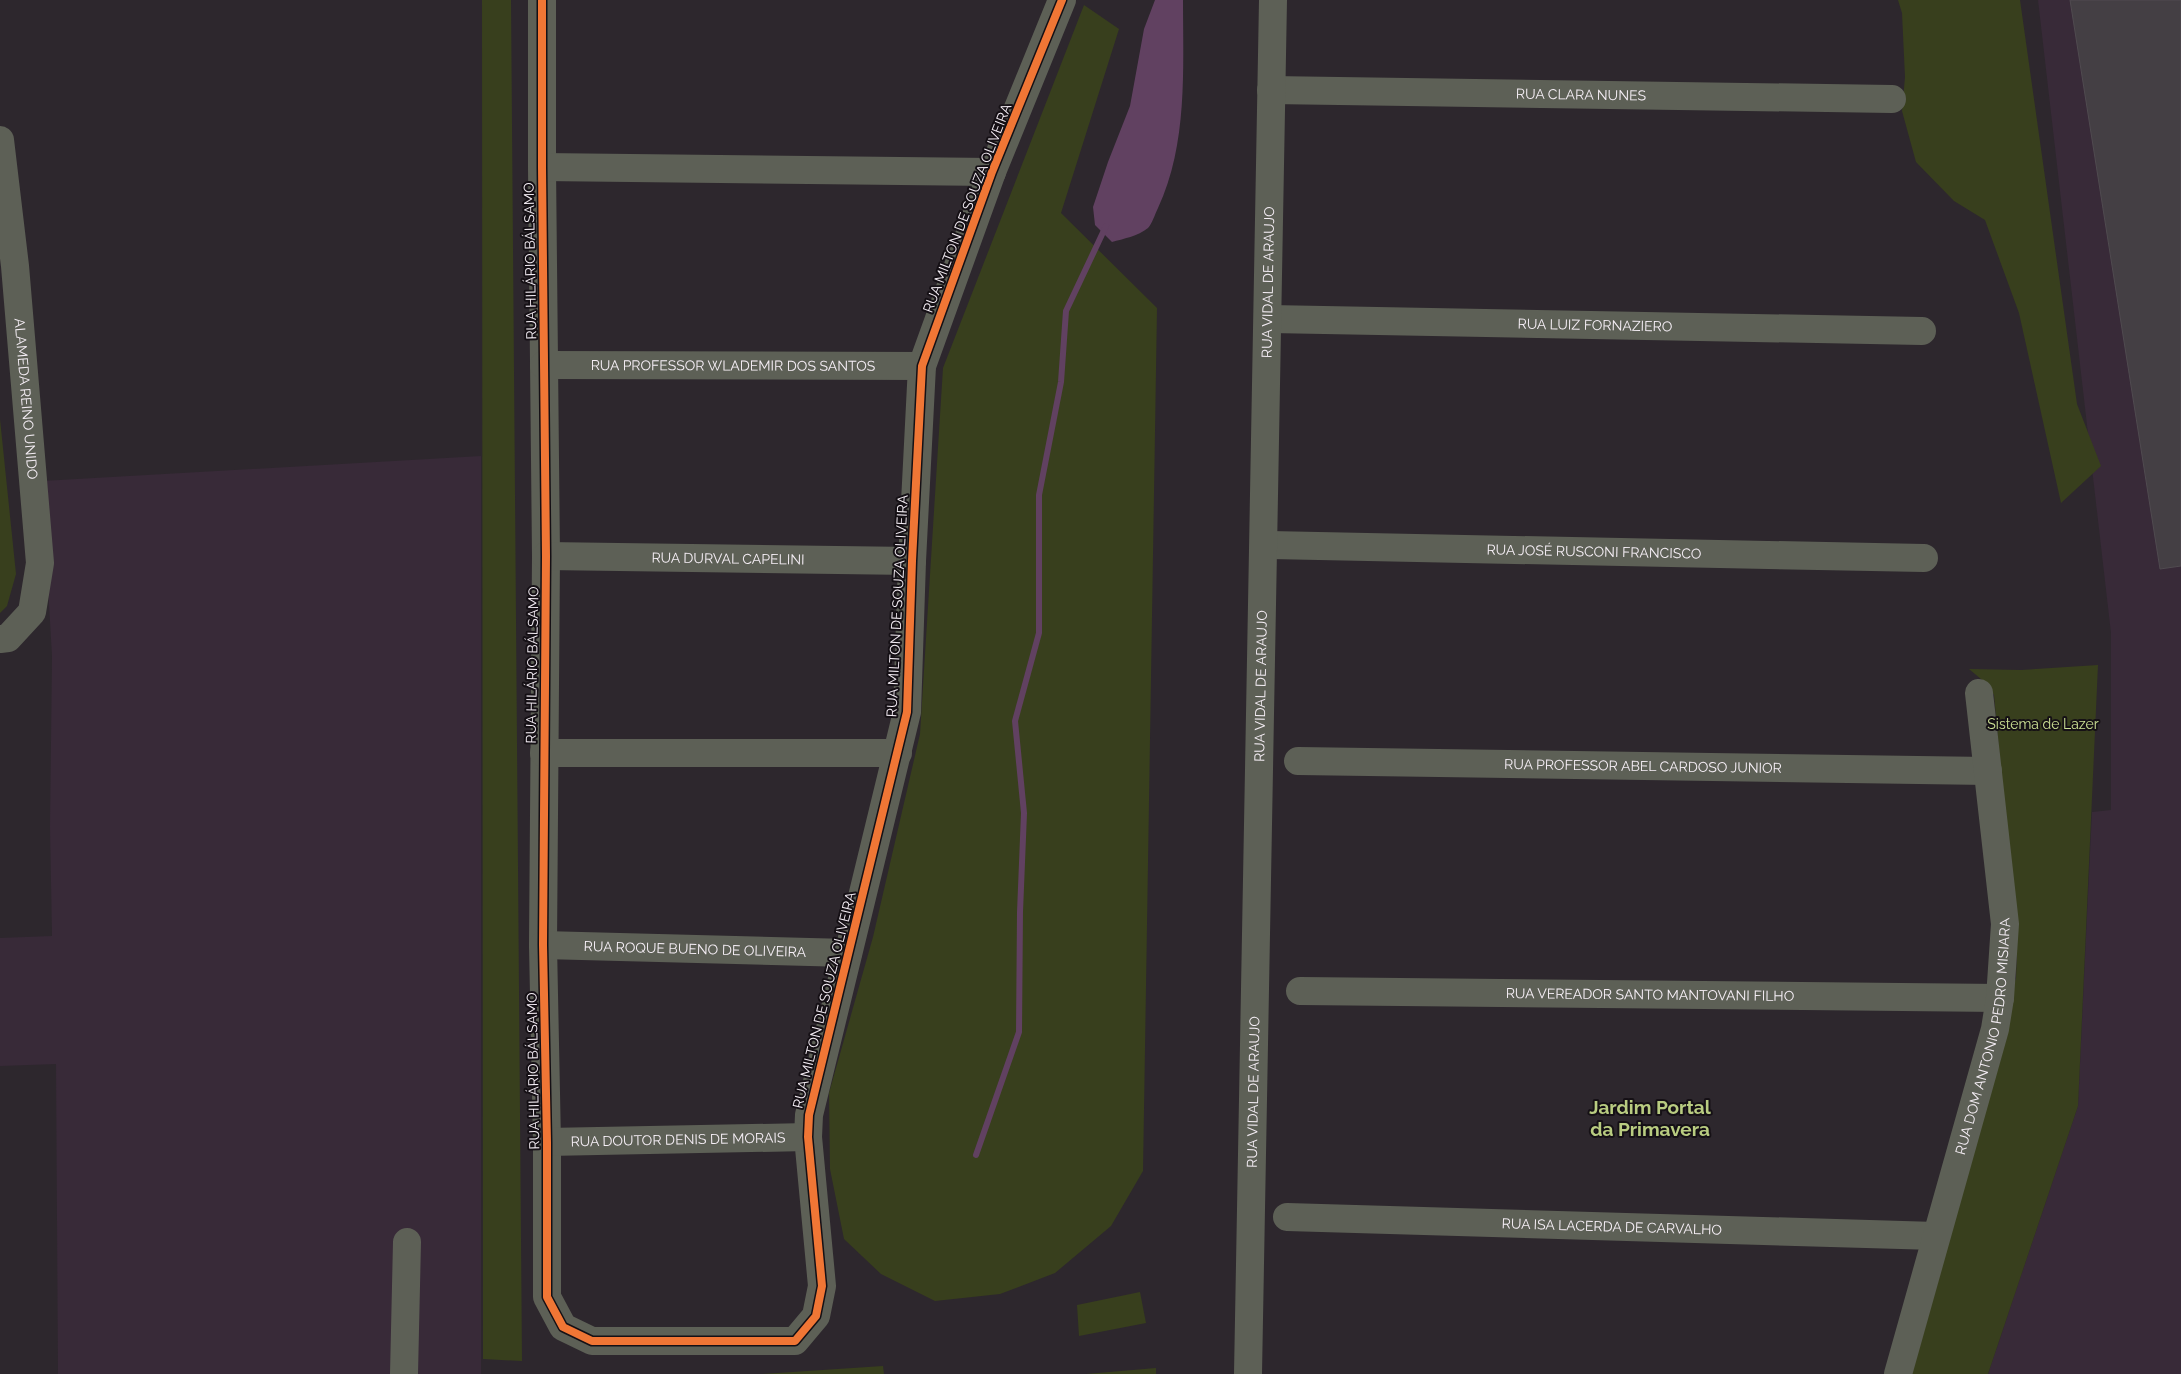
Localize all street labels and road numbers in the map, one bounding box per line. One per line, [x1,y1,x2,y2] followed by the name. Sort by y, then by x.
[1516,86,1647,103] street label: RUA CLARA NUNES
[920,101,1015,315] street label: RUA MILTON DE SOUZA OLIVEIRA
[520,182,539,340] street label: RUA HILÁRIO BÁLSAMO
[1258,206,1277,358] street label: RUA VIDAL DE ARAUJO
[1517,316,1672,334] street label: RUA LUIZ FORNAZIERO
[11,317,41,480] street label: ALAMEDA REINO UNIDO
[591,357,876,374] street label: RUA PROFESSOR WLADEMIR DOS SANTOS
[883,494,911,718] street label: RUA MILTON DE SOUZA OLIVEIRA
[1486,541,1701,562] street label: RUA JOSÉ RUSCONI FRANCISCO
[651,549,805,568] street label: RUA DURVAL CAPELINI
[522,586,541,744] street label: RUA HILÁRIO BÁLSAMO
[1251,610,1270,762] street label: RUA VIDAL DE ARAUJO
[1504,756,1782,776] street label: RUA PROFESSOR ABEL CARDOSO JUNIOR
[789,890,859,1110] street label: RUA MILTON DE SOUZA OLIVEIRA
[1952,917,2013,1156] street label: RUA DOM ANTONIO PEDRO MISIARA
[584,938,807,960] street label: RUA ROQUE BUENO DE OLIVEIRA
[1506,985,1794,1004] street label: RUA VEREADOR SANTO MANTOVANI FILHO
[523,992,542,1150] street label: RUA HILÁRIO BÁLSAMO
[1244,1016,1263,1168] street label: RUA VIDAL DE ARAUJO
[570,1129,786,1150] street label: RUA DOUTOR DENIS DE MORAIS
[1502,1215,1722,1238] street label: RUA ISA LACERDA DE CARVALHO

